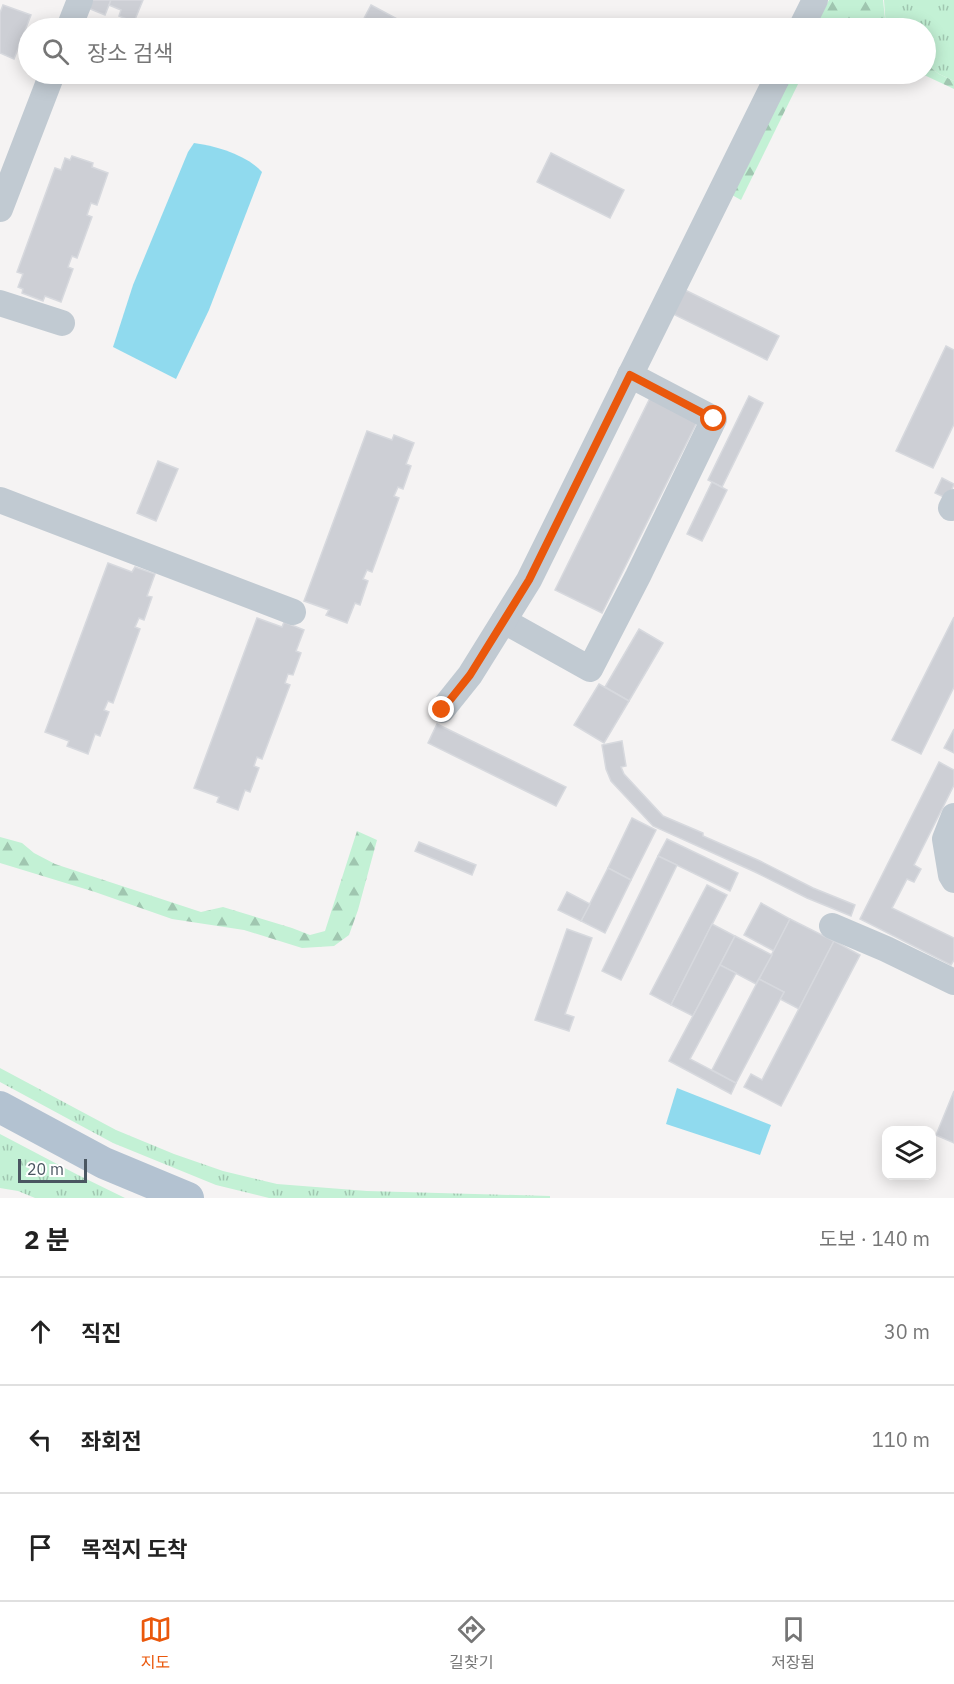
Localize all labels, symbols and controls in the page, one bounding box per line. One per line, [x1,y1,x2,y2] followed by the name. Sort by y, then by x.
[18,18,936,84] search box
[39,35,72,68] icon: search
[87,38,173,67] text: 장소 검색
[700,405,726,431] route start
[428,696,454,722] route end
[882,1126,936,1180] map controls
[882,1126,936,1180] button: layers
[18,1156,87,1184] scale bar
[27,1159,64,1179] text: 20 m
[24,1222,70,1256] text: 2 분
[819,1225,930,1252] text: 도보 · 140 m
[24,1315,57,1348] icon: ahead
[81,1318,121,1347] text: 직진
[884,1318,930,1345] text: 30 m
[24,1423,57,1456] icon: left
[81,1426,142,1455] text: 좌회전
[872,1426,930,1453] text: 110 m
[24,1531,57,1564] icon: arrive
[81,1534,187,1563] text: 목적지 도착
[139,1613,172,1673] tab: 지도
[449,1613,493,1673] tab: 길찾기
[771,1613,815,1673] tab: 저장됨

